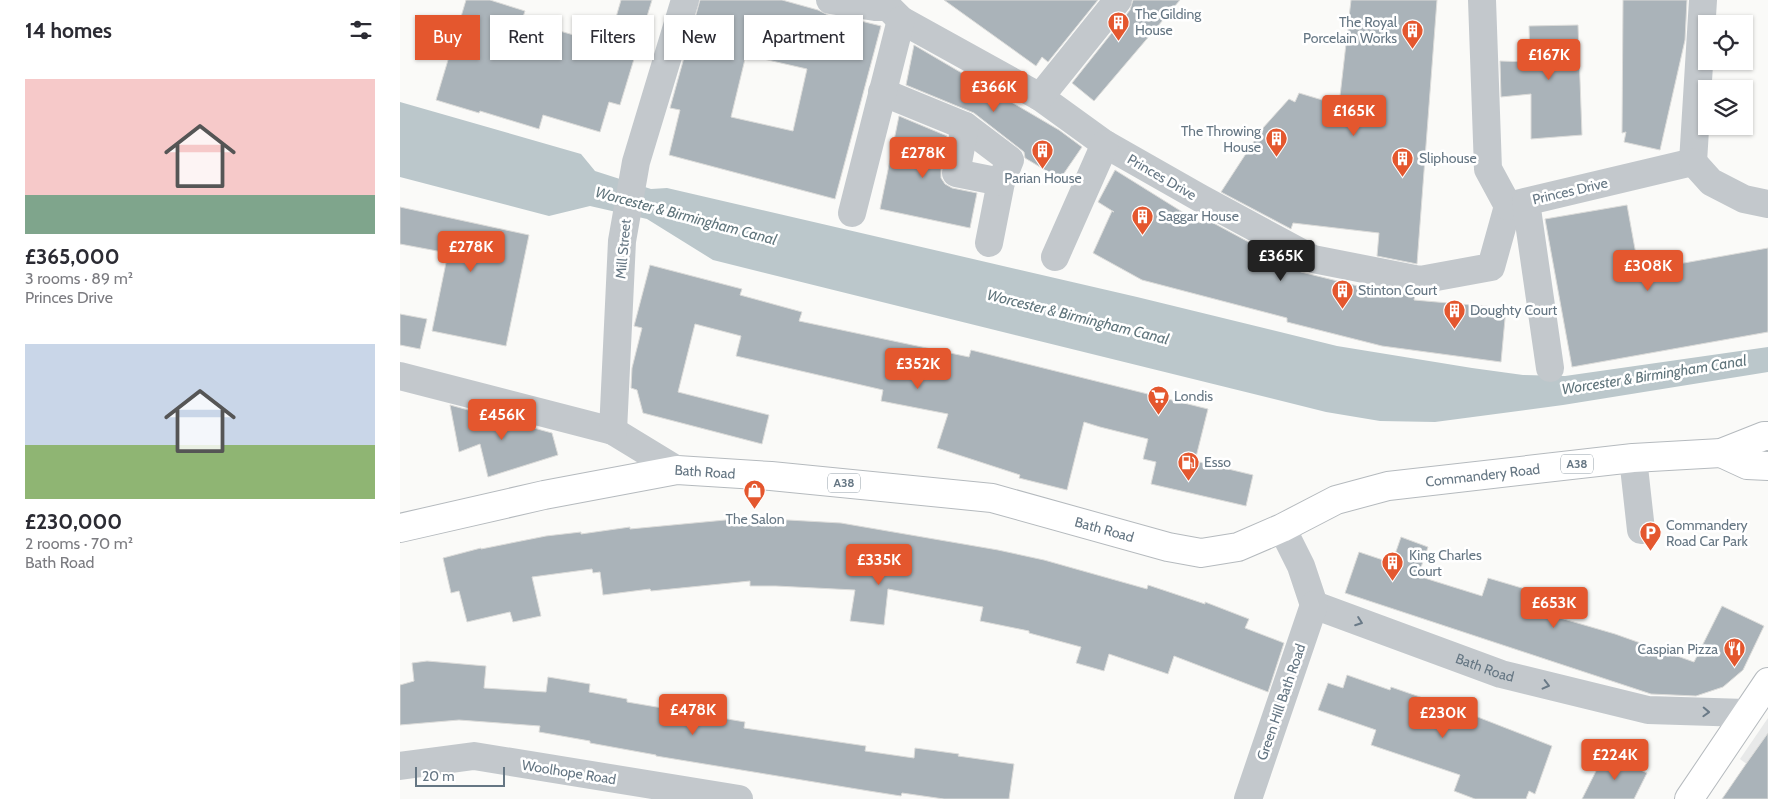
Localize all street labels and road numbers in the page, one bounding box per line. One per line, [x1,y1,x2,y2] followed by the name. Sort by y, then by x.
[1124,150,1200,204] street label: Princes Drive
[1531,174,1609,208] street label: Princes Drive
[611,218,635,280] street label: Mill Street
[1561,454,1593,474] road number: A38
[1424,460,1541,491] street label: Commandery Road
[674,461,736,483] street label: Bath Road
[828,473,860,492] road number: A38
[1073,512,1136,546] street label: Bath Road
[1253,641,1309,763] street label: Green Hill Bath Road
[1453,649,1516,686] street label: Bath Road
[521,756,617,788] street label: Woolhope Road

